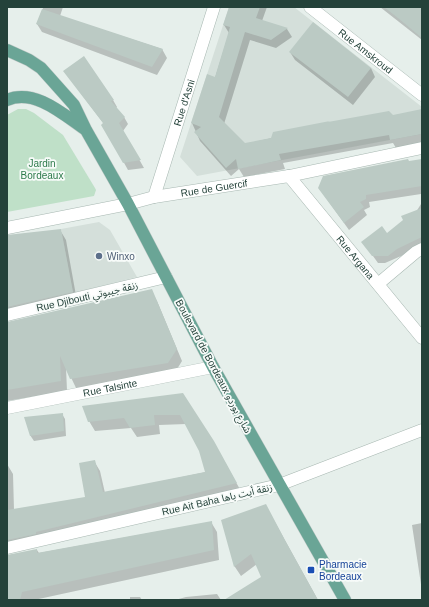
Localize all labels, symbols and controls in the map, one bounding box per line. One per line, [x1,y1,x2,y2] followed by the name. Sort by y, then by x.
[336,27,395,76] street label: Rue Amskroud
[172,78,197,127] street label: Rue d'Asni
[21,158,63,181] park label: Jardin Bordeaux
[180,178,248,199] street label: Rue de Guercif
[334,234,377,282] street label: Rue Argana
[94,251,104,261] marker: Winxo
[107,251,135,262] place label: Winxo
[35,279,140,316] street label: Rue Djibouti زنقة جيبوتي
[172,298,254,436] street label: Boulevard de Bordeaux شارع بوردو
[82,377,139,399] street label: Rue Talsinte
[161,481,274,519] street label: Rue Ait Baha زنقة أيت باها
[319,559,367,582] place label: Pharmacie Bordeaux
[306,565,316,575] marker: Pharmacie Bordeaux

